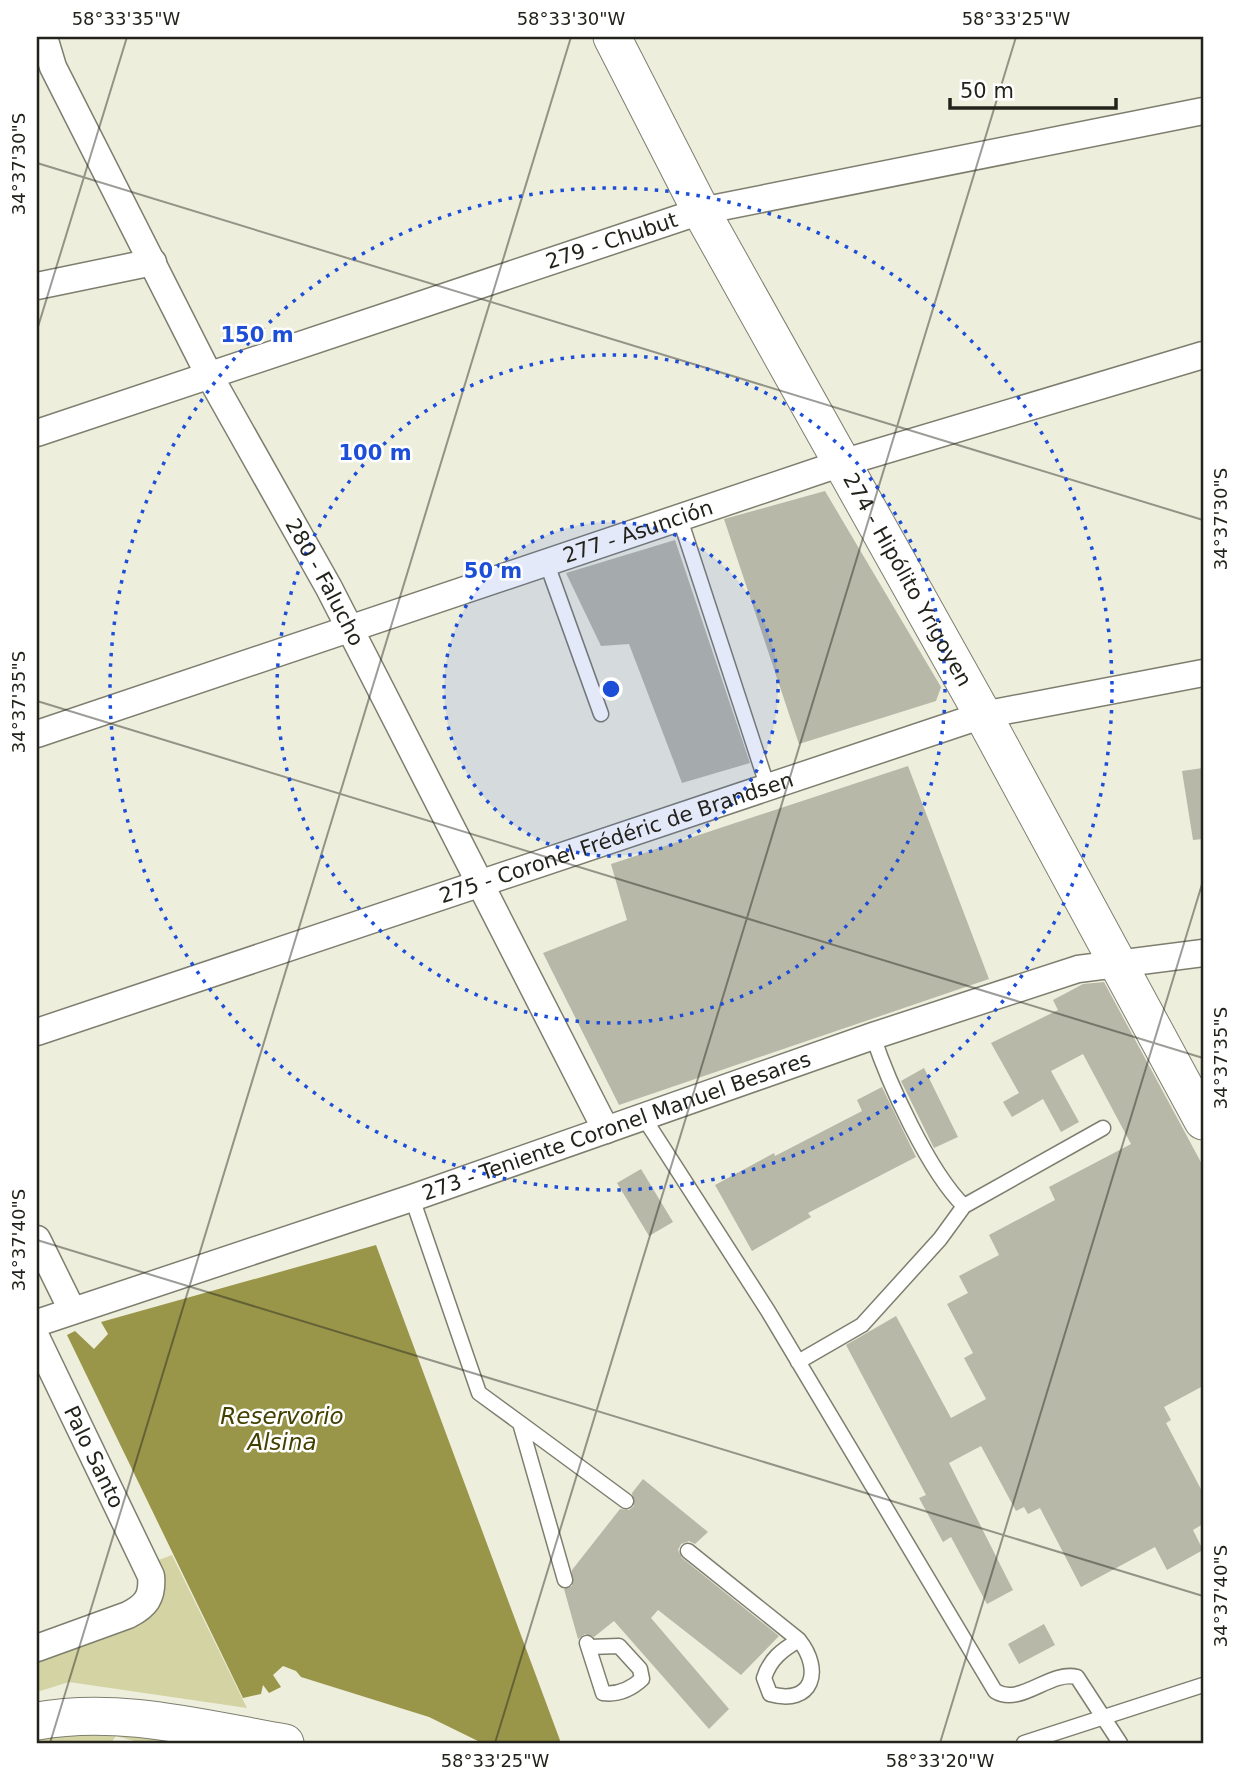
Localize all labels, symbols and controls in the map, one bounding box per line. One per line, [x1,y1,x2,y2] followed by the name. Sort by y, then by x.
[72,8,181,29] text: 58°33'35"W
[517,8,626,29] text: 58°33'30"W
[962,8,1071,29] text: 58°33'25"W
[950,66,1116,110] scale bar
[960,79,1014,103] text: 50 m
[8,113,29,215] text: 34°37'30"S
[543,208,681,274] street label: 279 - Chubut
[220,323,294,347] text: 150 m
[338,441,412,465] text: 100 m
[1210,468,1231,570] text: 34°37'30"S
[838,469,977,691] street label: 274 - Hipólito Yrigoyen
[560,495,716,568] street label: 277 - Asunción
[280,515,369,650] street label: 280 - Falucho
[464,559,522,583] text: 50 m
[8,651,29,753] text: 34°37'35"S
[599,677,623,701] centre of rings
[436,767,796,908] street label: 275 - Coronel Frédéric de Brandsen
[1210,1007,1231,1109] text: 34°37'35"S
[419,1047,814,1205] street label: 273 - Teniente Coronel Manuel Besares
[8,1189,29,1291] text: 34°37'40"S
[59,1402,129,1512] street label: Palo Santo
[220,1403,344,1455] water label: Reservorio Alsina
[1210,1545,1231,1647] text: 34°37'40"S
[441,1750,550,1771] text: 58°33'25"W
[886,1750,995,1771] text: 58°33'20"W

